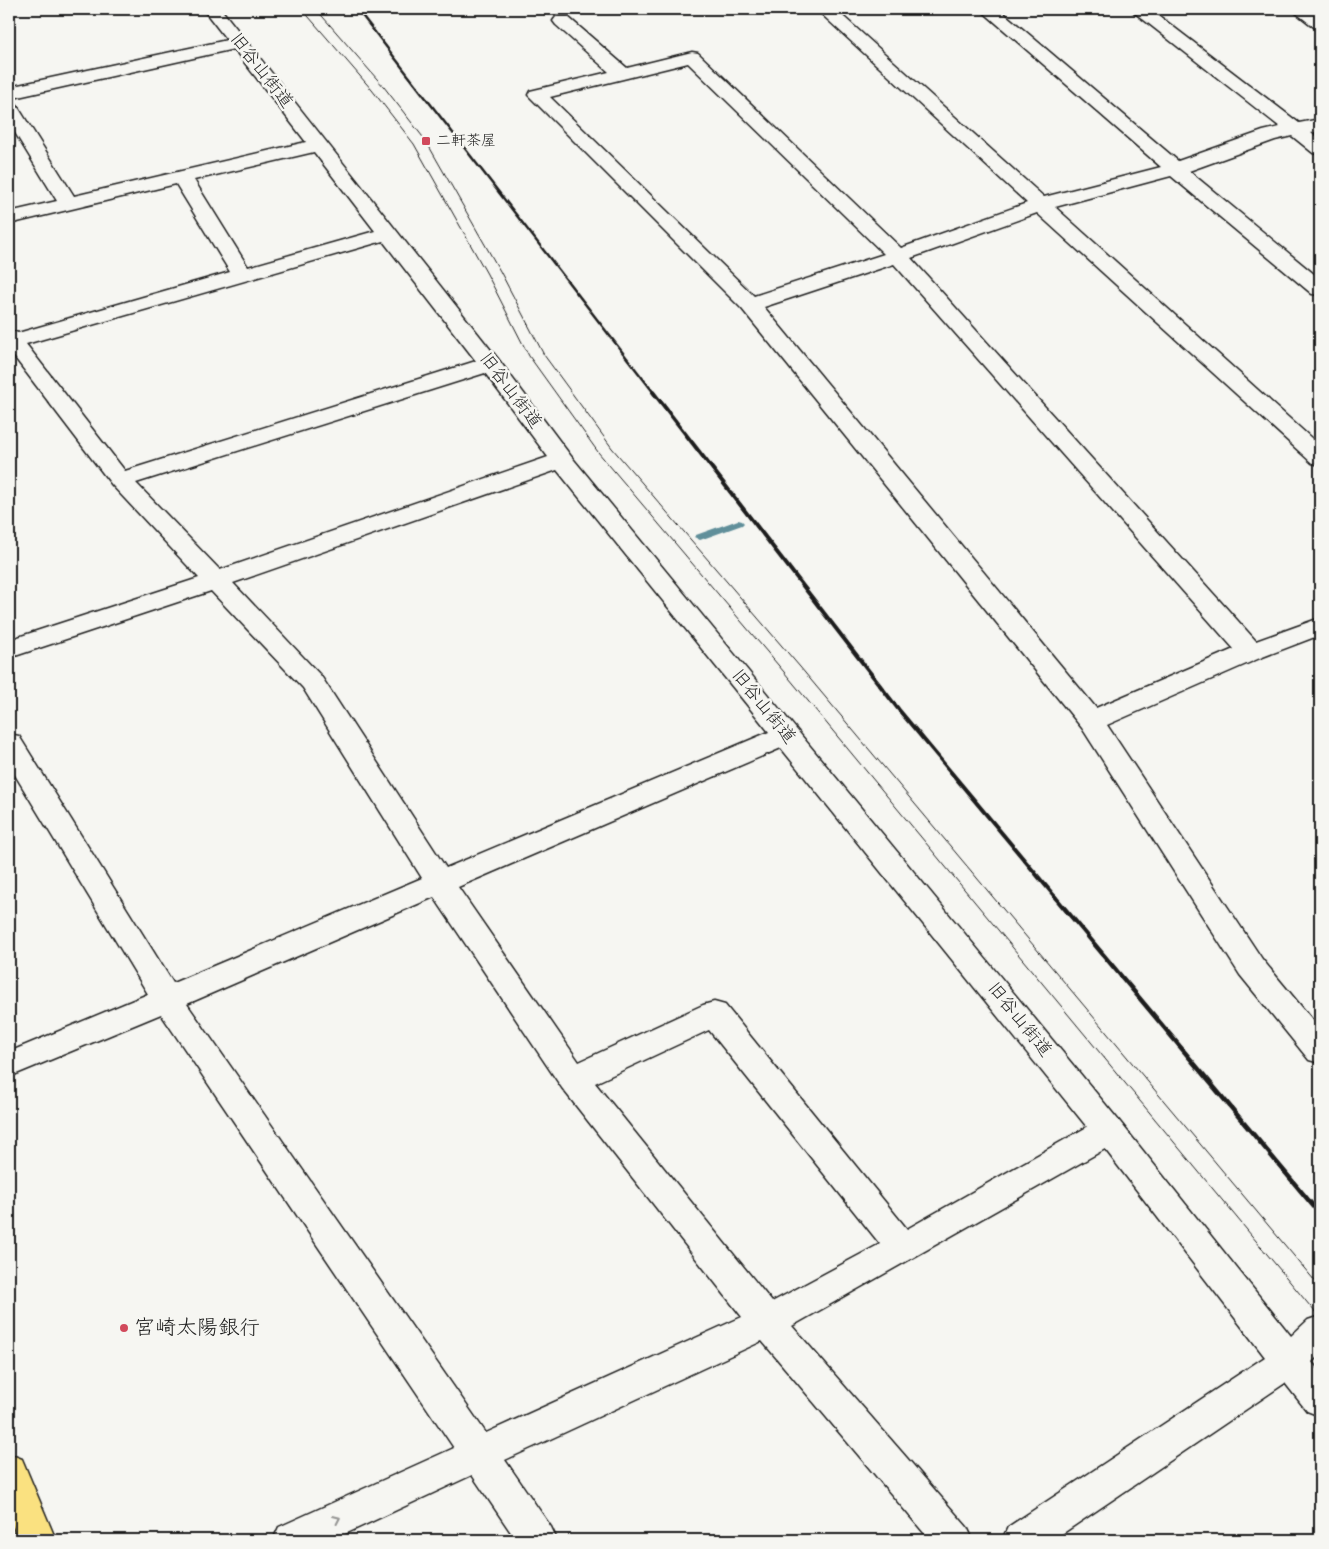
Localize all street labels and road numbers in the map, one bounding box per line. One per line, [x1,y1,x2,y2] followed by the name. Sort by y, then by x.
[222,27,300,115] street label: 旧谷山街道
[471,346,549,436] street label: 旧谷山街道
[723,663,803,751] street label: 旧谷山街道
[979,976,1059,1064] street label: 旧谷山街道

